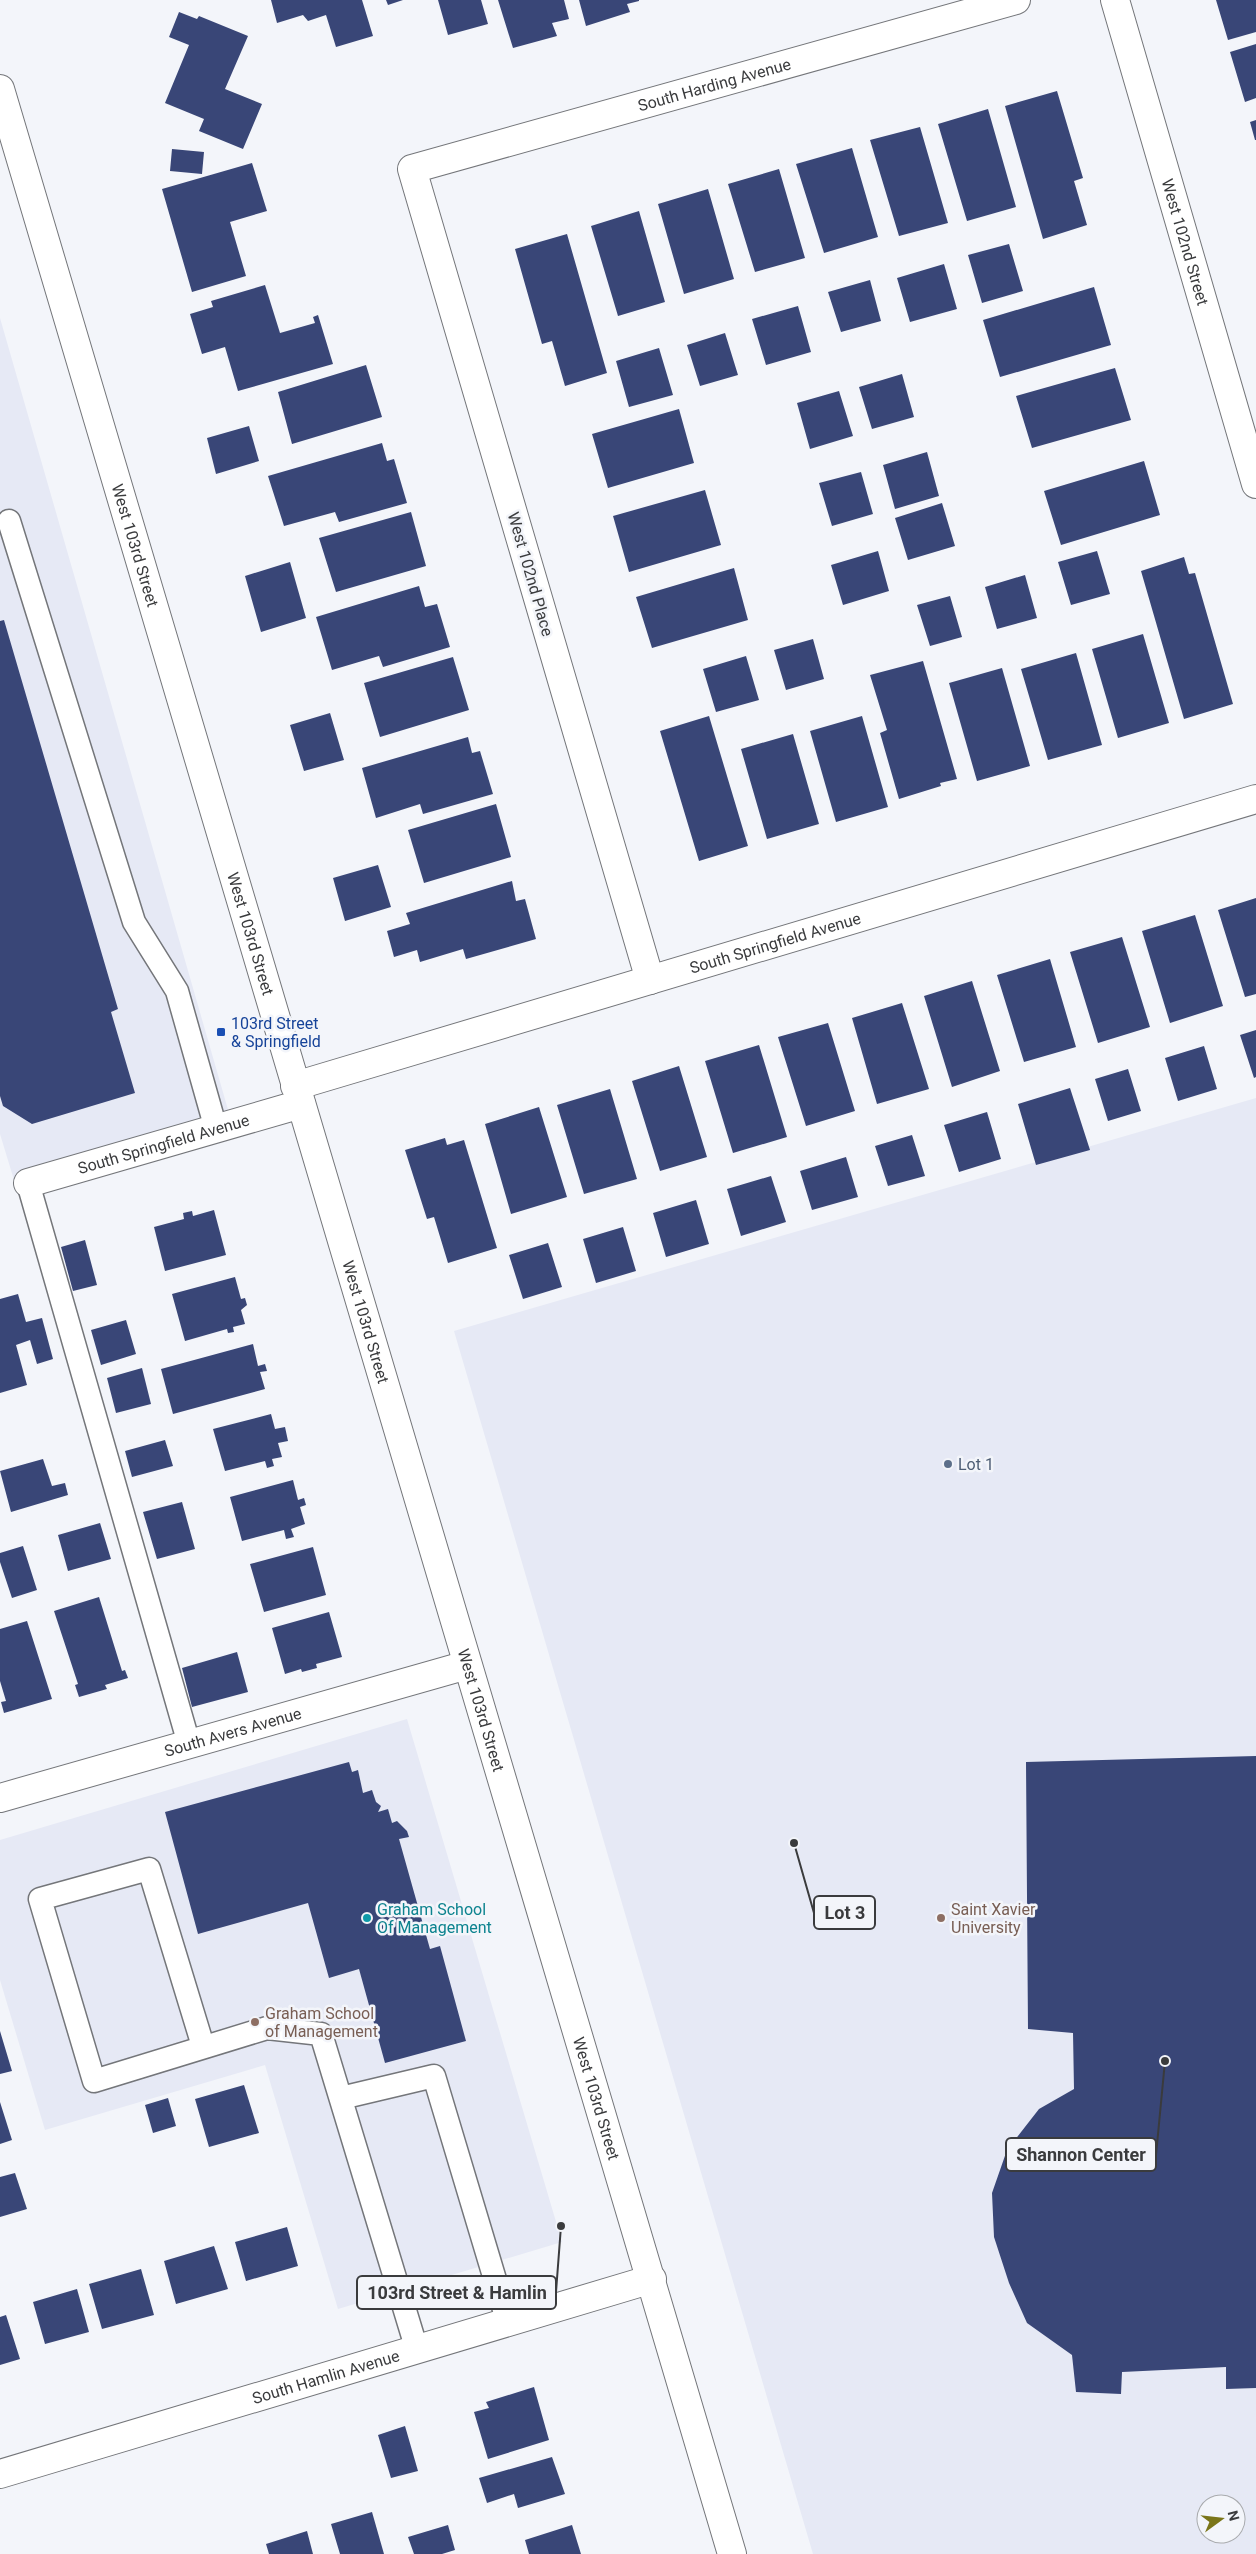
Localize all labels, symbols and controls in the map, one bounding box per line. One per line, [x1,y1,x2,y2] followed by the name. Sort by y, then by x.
[636,55,793,115] street label: South Harding Avenue
[1158,177,1212,308] street label: West 102nd Street
[108,482,162,609] street label: West 103rd Street
[504,510,557,638] street label: West 102nd Place
[223,870,278,997] street label: West 103rd Street
[687,909,863,978] street label: South Springfield Avenue
[231,1014,321,1051] place label: 103rd Street & Springfield
[215,1026,227,1038] marker: 103rd Street & Springfield
[76,1110,252,1178] street label: South Springfield Avenue
[338,1258,393,1386] street label: West 103rd Street
[958,1455,994,1474] place label: Lot 1
[942,1458,954,1470] marker: Lot 1
[454,1646,508,1774] street label: West 103rd Street
[162,1704,304,1761] street label: South Avers Avenue
[814,1896,875,1929] callout: Lot 3
[377,1900,492,1937] place label: Graham School Of Management
[951,1900,1036,1937] place label: Saint Xavier University
[825,1902,865,1923] text: Lot 3
[361,1912,373,1924] marker: Graham School Of Management
[935,1912,947,1924] marker: Saint Xavier University
[265,2004,378,2041] place label: Graham School of Management
[249,2016,261,2028] marker: Graham School of Management
[569,2035,623,2162] street label: West 103rd Street
[1006,2138,1156,2171] callout: Shannon Center
[1016,2144,1146,2165] text: Shannon Center
[357,2276,556,2309] callout: 103rd Street & Hamlin
[367,2282,547,2303] text: 103rd Street & Hamlin
[250,2346,402,2408] street label: South Hamlin Avenue
[1196,2494,1246,2544] north arrow
[1225,2509,1243,2522] text: N

